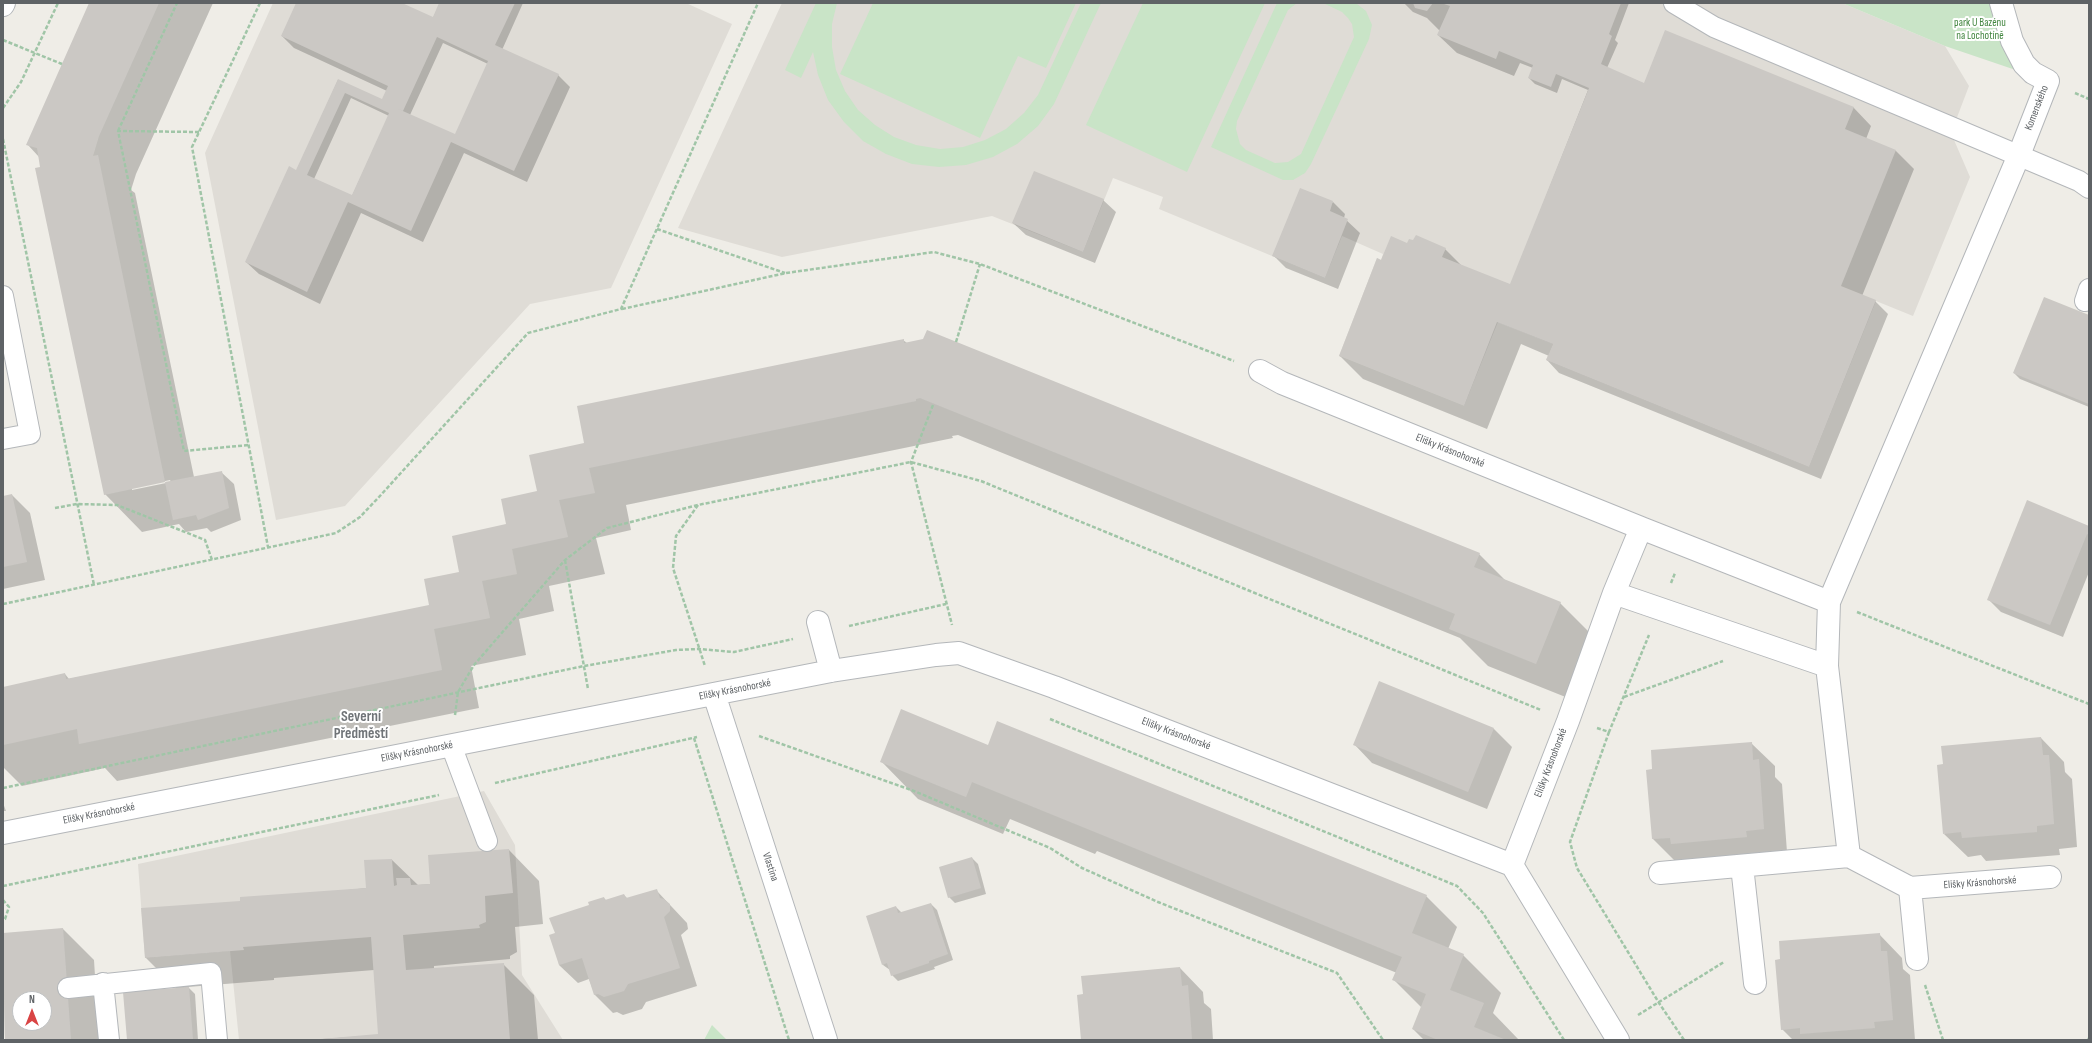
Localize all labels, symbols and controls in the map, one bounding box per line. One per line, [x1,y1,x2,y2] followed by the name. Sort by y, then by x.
[1954,16,2006,42] park label: park U Bazénu na Lochotíně
[2022,84,2052,132] street label: Komenského
[1414,431,1486,471] street label: Elišky Krásnohorské
[698,677,772,703] street label: Elišky Krásnohorské
[334,708,388,743] district label: Severní Předměstí
[1140,715,1212,753] street label: Elišky Krásnohorské
[1532,727,1570,799] street label: Elišky Krásnohorské
[380,739,454,765] street label: Elišky Krásnohorské
[62,801,136,827] street label: Elišky Krásnohorské
[759,851,781,883] street label: Vlastina
[1943,874,2017,892] street label: Elišky Krásnohorské
[12,991,52,1031] north arrow
[29,993,35,1006] text: N

